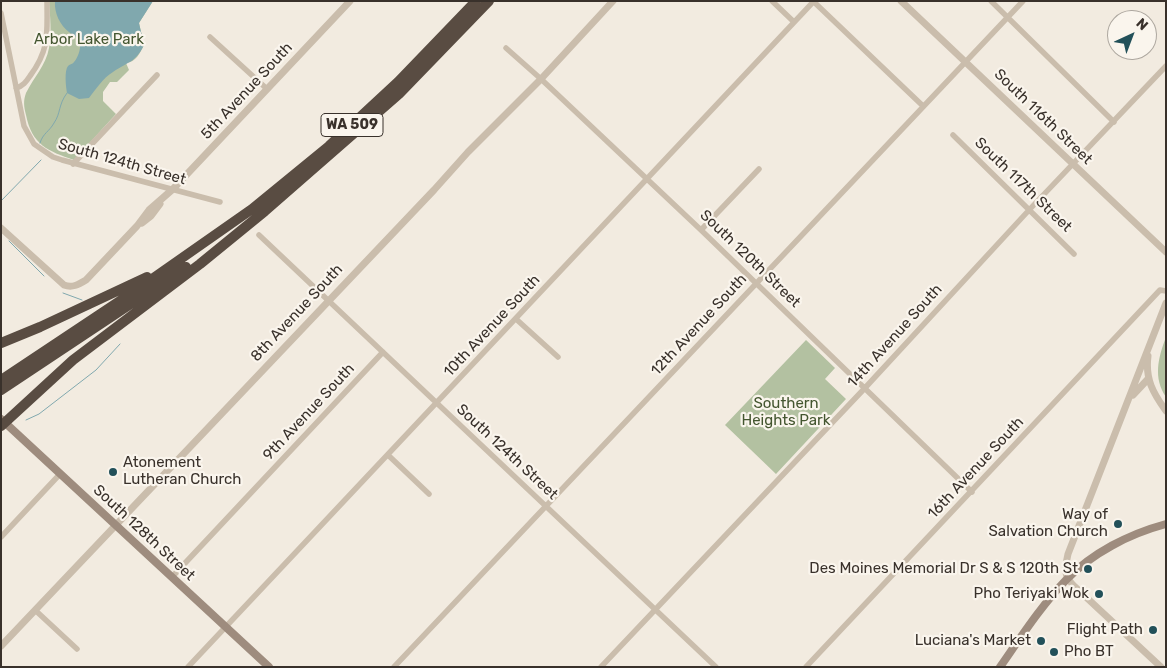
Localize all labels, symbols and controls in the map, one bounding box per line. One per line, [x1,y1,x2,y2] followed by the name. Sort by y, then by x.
[1107,10,1157,60] north arrow
[1132,15,1151,34] text: N
[34,31,144,49] park label: Arbor Lake Park
[198,39,296,143] street label: 5th Avenue South
[990,66,1096,168] street label: South 116th Street
[321,114,383,136] road number: WA 509
[971,134,1075,236] street label: South 117th Street
[56,135,188,189] street label: South 124th Street
[696,207,804,311] street label: South 120th Street
[247,261,347,365] street label: 8th Avenue South
[440,271,544,381] street label: 10th Avenue South
[647,271,751,379] street label: 12th Avenue South
[844,281,946,391] street label: 14th Avenue South
[260,360,358,464] street label: 9th Avenue South
[741,395,831,430] park label: Southern Heights Park
[453,400,561,504] street label: South 124th Street
[924,413,1028,523] street label: 16th Avenue South
[123,454,241,489] place label: Atonement Lutheran Church
[107,466,119,478] marker: Atonement Lutheran Church
[89,481,199,585] street label: South 128th Street
[989,506,1108,541] place label: Way of Salvation Church
[1112,518,1124,530] marker: Way of Salvation Church
[809,560,1078,578] place label: Des Moines Memorial Dr S & S 120th St
[1082,563,1094,575] marker: Des Moines Memorial Dr S & S 120th St
[974,585,1089,603] place label: Pho Teriyaki Wok
[1093,588,1105,600] marker: Pho Teriyaki Wok
[1067,621,1143,639] place label: Flight Path
[1147,624,1159,636] marker: Flight Path
[915,632,1031,650] place label: Luciana's Market
[1035,635,1047,647] marker: Luciana's Market
[1064,643,1114,661] place label: Pho BT
[1048,646,1060,658] marker: Pho BT

